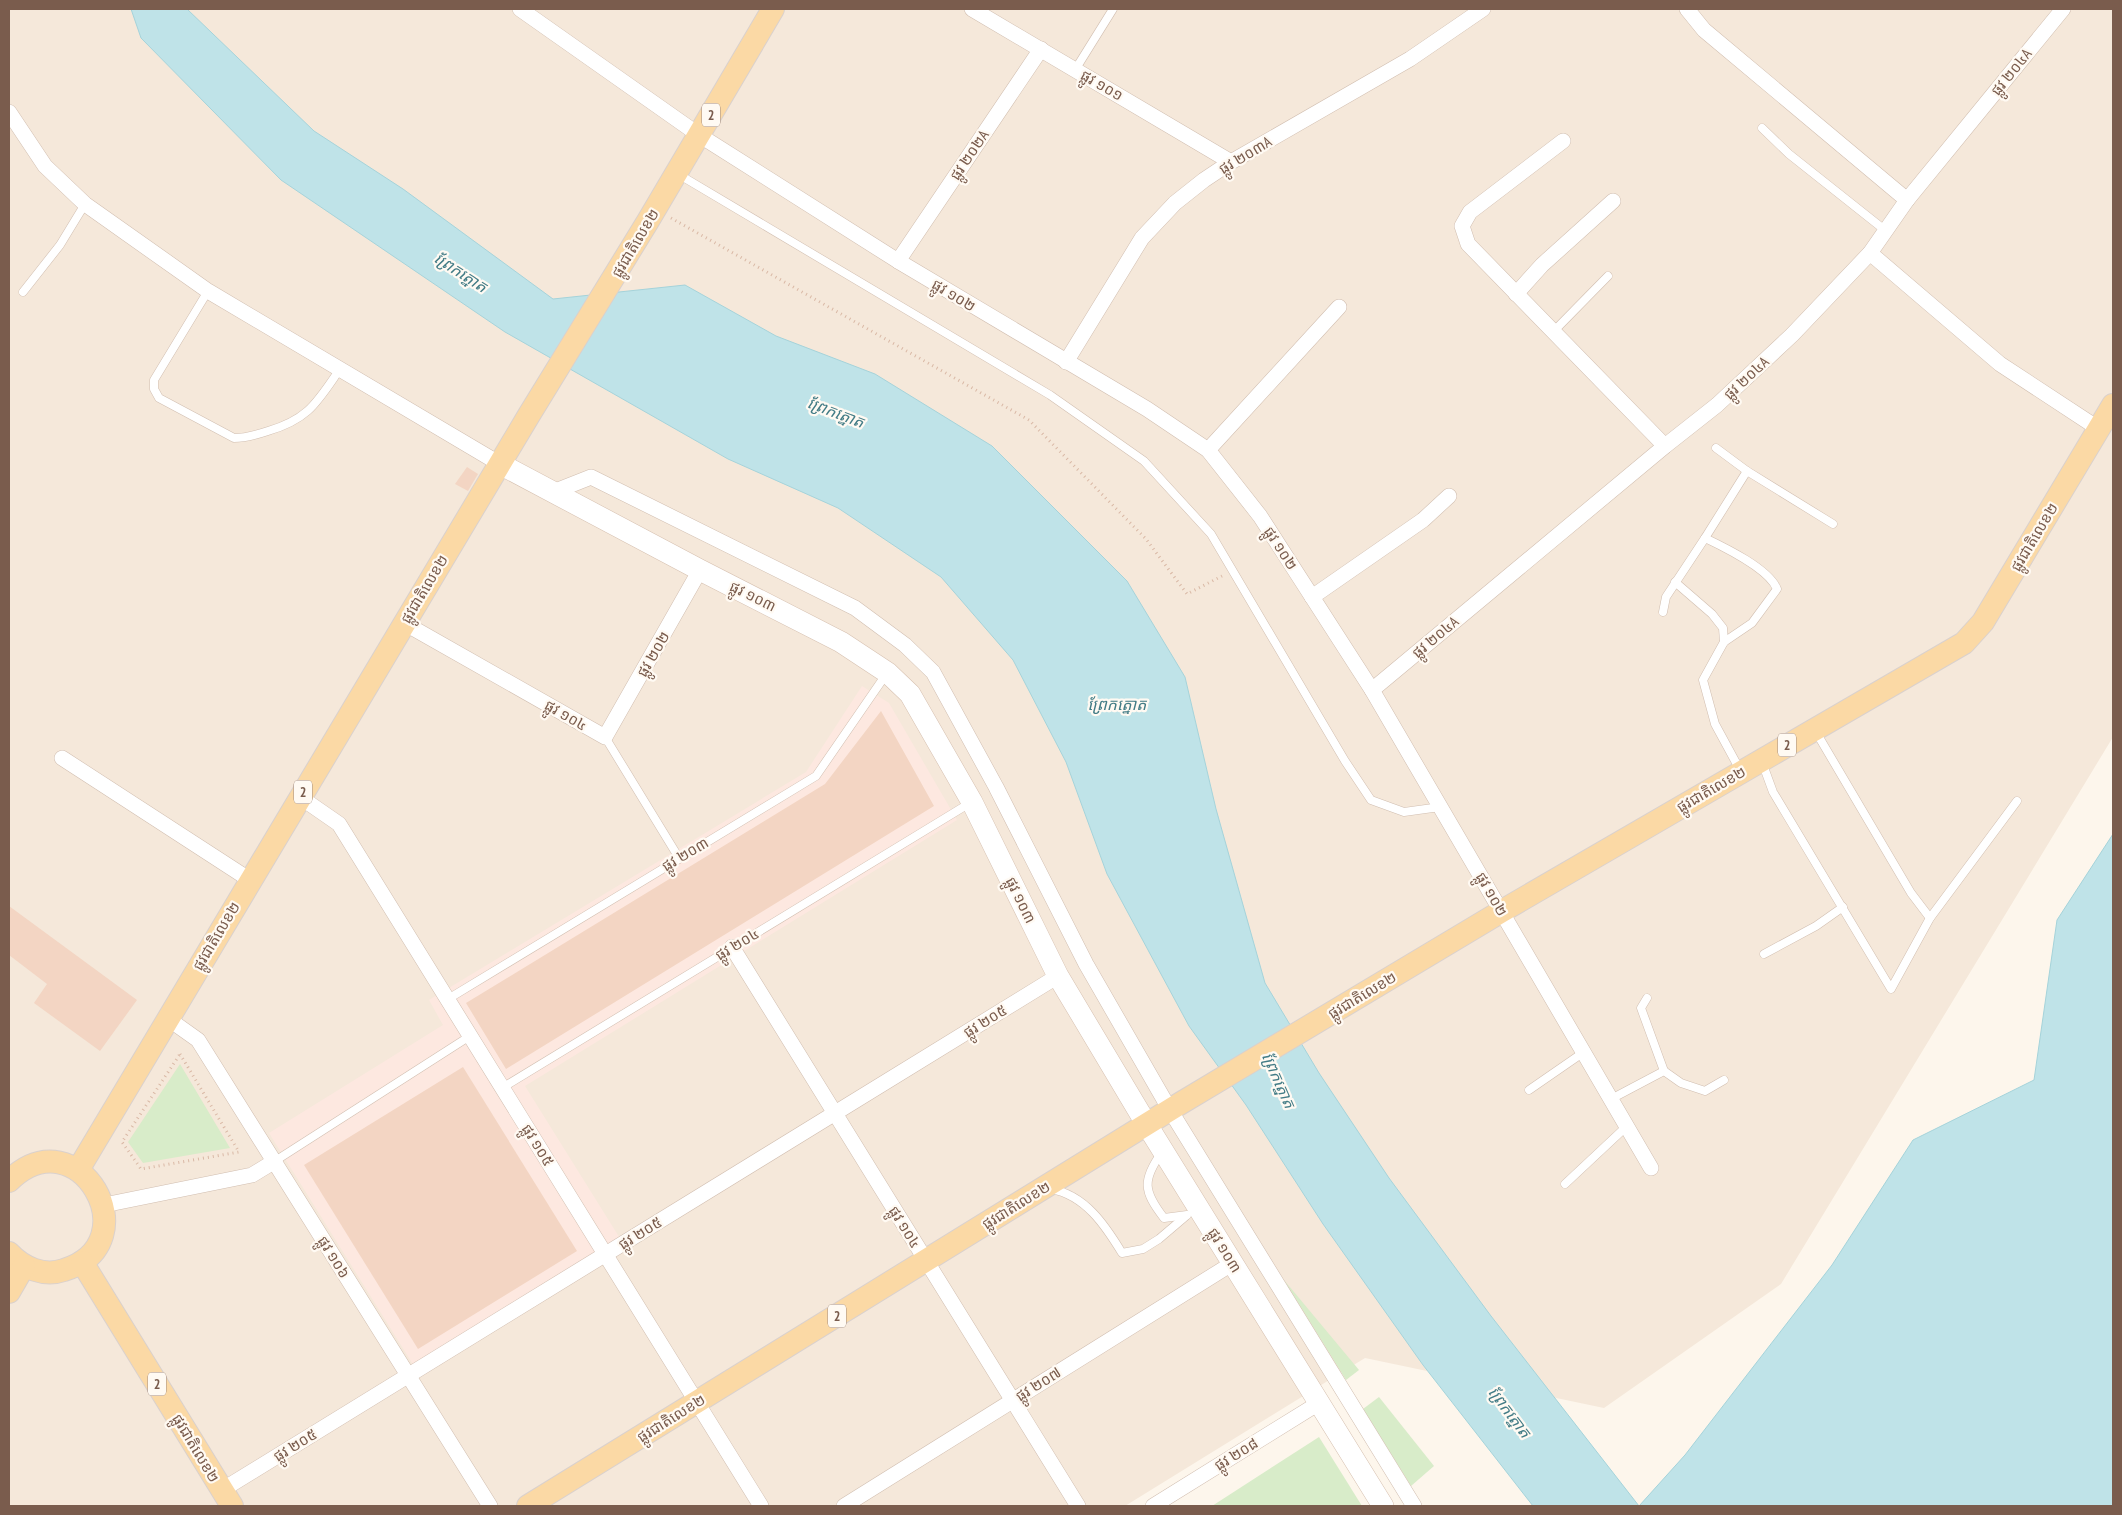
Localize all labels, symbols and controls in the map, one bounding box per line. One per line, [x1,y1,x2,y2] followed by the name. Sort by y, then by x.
[1986,44,2040,102] street label: ផ្លូវ ២០៤A
[1075,65,1127,109] street label: ផ្លូវ ១០១
[702,104,720,126] road number: 2
[945,125,997,186] street label: ផ្លូវ ២០២A
[1215,131,1278,182] street label: ផ្លូវ ២០៣A
[607,205,667,283] street label: ផ្លូវជាតិលេខ២
[431,248,492,297] water label: ព្រែកត្នោត
[926,275,979,319] street label: ផ្លូវ ១០២
[1719,352,1776,407] street label: ផ្លូវ ២០៤A
[805,392,868,433] water label: ព្រែកត្នោត
[2006,499,2066,577] street label: ផ្លូវជាតិលេខ២
[1256,523,1302,576] street label: ផ្លូវ ១០២
[396,551,456,629] street label: ផ្លូវជាតិលេខ២
[725,577,779,619] street label: ផ្លូវ ១០៣
[1408,611,1466,665] street label: ផ្លូវ ២០៤A
[632,628,677,682] street label: ផ្លូវ ២០២
[1087,694,1147,714] water label: ព្រែកត្នោត
[539,695,591,739] street label: ផ្លូវ ១០៤
[1778,734,1796,756] road number: 2
[1673,762,1751,820] street label: ផ្លូវជាតិលេខ២
[294,780,312,804] road number: 2
[658,833,714,879] street label: ផ្លូវ ២០៣
[1468,868,1512,922] street label: ផ្លូវ ១០២
[998,874,1040,928] street label: ផ្លូវ ១០៣
[188,898,248,976] street label: ផ្លូវជាតិលេខ២
[712,924,765,968] street label: ផ្លូវ ២០៤
[1324,967,1402,1027] street label: ផ្លូវជាតិលេខ២
[960,1000,1013,1046] street label: ផ្លូវ ២០៥
[1257,1049,1300,1112] water label: ព្រែកត្នោត
[514,1120,558,1172] street label: ផ្លូវ ១០៥
[978,1177,1056,1237] street label: ផ្លូវជាតិលេខ២
[881,1202,925,1254] street label: ផ្លូវ ១០៤
[615,1212,668,1258] street label: ផ្លូវ ២០៥
[1200,1224,1246,1278] street label: ផ្លូវ ១០៣
[310,1232,354,1284] street label: ផ្លូវ ១០៦
[828,1304,846,1328] road number: 2
[1012,1363,1067,1409] street label: ផ្លូវ ២០៧
[148,1372,166,1396] road number: 2
[1484,1382,1536,1443] water label: ព្រែកត្នោត
[633,1390,711,1450] street label: ផ្លូវជាតិលេខ២
[164,1410,224,1488] street label: ផ្លូវជាតិលេខ២
[270,1424,323,1470] street label: ផ្លូវ ២០៥
[1211,1433,1264,1479] street label: ផ្លូវ ២០៨

